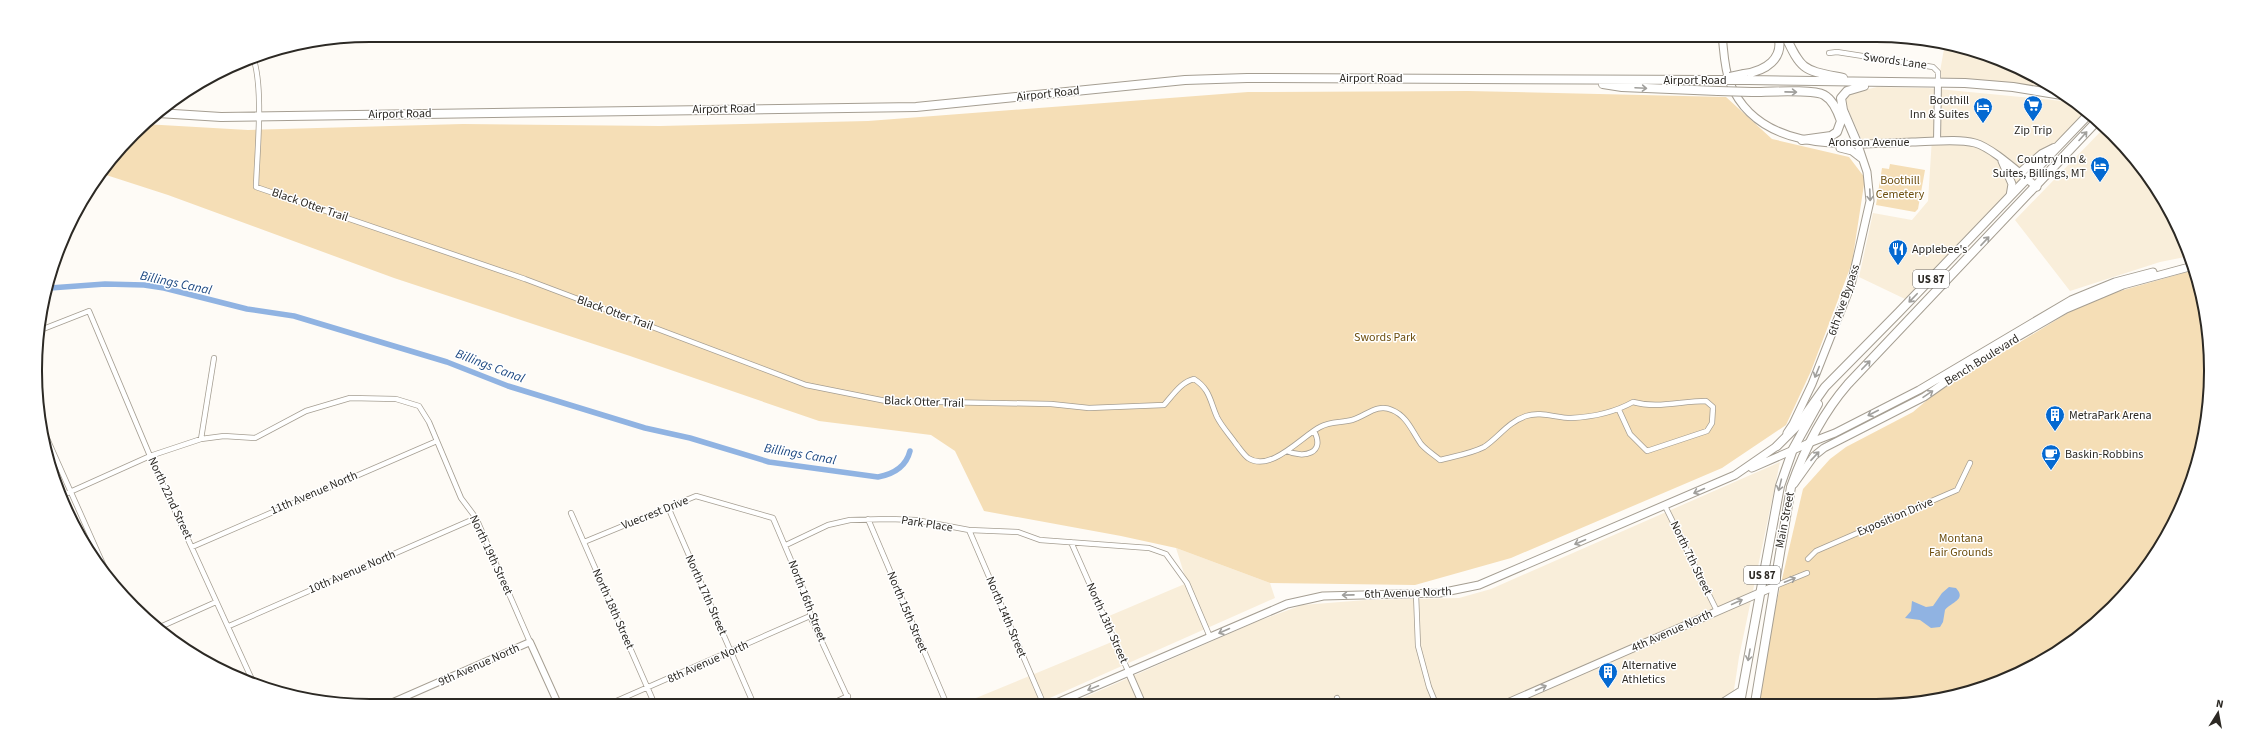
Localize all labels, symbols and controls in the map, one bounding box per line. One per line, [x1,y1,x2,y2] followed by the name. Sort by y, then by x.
[1862,48,1928,74] street label: Swords Lane
[1339,70,1403,87] street label: Airport Road
[1663,72,1727,89] street label: Airport Road
[1016,82,1080,106] street label: Airport Road
[1634,84,1647,92] one-way arrow
[1784,88,1797,96] one-way arrow
[1910,92,1969,123] place label: Boothill Inn & Suites
[2022,94,2044,122] supermarket icon: Zip Trip
[1972,96,1994,124] hotel icon: Boothill Inn & Suites
[692,100,756,118] street label: Airport Road
[368,105,432,123] street label: Airport Road
[2014,122,2052,139] place label: Zip Trip
[2079,131,2088,141] one-way arrow
[1828,134,1910,151] street label: Aronson Avenue
[1993,151,2087,182] place label: Country Inn & Suites, Billings, MT
[2089,155,2111,183] hotel icon: Country Inn & Suites, Billings, MT
[1876,172,1925,203] park label: Boothill Cemetery
[269,184,351,226] street label: Black Otter Trail
[1866,188,1874,201] one-way arrow
[1980,236,1990,246] one-way arrow
[1887,238,1909,266] restaurant icon: Applebee's
[1912,241,1967,258] place label: Applebee's
[1824,262,1864,338] street label: 6th Ave Bypass
[139,267,214,300] water label: Billings Canal
[1913,270,1949,288] road number: US 87
[575,291,655,335] street label: Black Otter Trail
[1908,293,1918,303] one-way arrow
[1354,329,1416,346] park label: Swords Park
[1941,330,2023,390] street label: Bench Boulevard
[453,345,528,388] water label: Billings Canal
[1861,360,1871,370] one-way arrow
[1813,365,1820,377] one-way arrow
[1923,390,1934,398] one-way arrow
[884,392,964,412] street label: Black Otter Trail
[2044,404,2066,432] building icon: MetraPark Arena
[2069,407,2152,424] place label: MetraPark Arena
[1867,410,1879,417] one-way arrow
[763,439,838,469] water label: Billings Canal
[2040,443,2062,471] cafe icon: Baskin-Robbins
[2065,446,2143,463] place label: Baskin-Robbins
[1810,451,1820,461] one-way arrow
[143,454,197,542] street label: North 22nd Street
[268,467,360,519] street label: 11th Avenue North
[1776,479,1783,492] one-way arrow
[1694,487,1706,495] one-way arrow
[1771,491,1799,549] street label: Main Street
[619,492,691,534] street label: Vuecrest Drive
[1854,493,1936,541] street label: Exposition Drive
[465,512,517,598] street label: North 19th Street
[900,512,954,536] street label: Park Place
[1666,518,1716,598] street label: North 7th Street
[1929,530,1993,561] park label: Montana Fair Grounds
[1574,539,1586,546] one-way arrow
[306,546,398,598] street label: 10th Avenue North
[681,552,731,638] street label: North 17th Street
[784,558,830,644] street label: North 16th Street
[588,566,638,652] street label: North 18th Street
[1744,566,1780,584] road number: US 87
[882,569,932,655] street label: North 15th Street
[981,574,1031,660] street label: North 14th Street
[1784,575,1796,583] one-way arrow
[1082,580,1132,666] street label: North 13th Street
[1364,583,1452,603] street label: 6th Avenue North
[1342,591,1355,599] one-way arrow
[1730,598,1742,605] one-way arrow
[1629,605,1715,657] street label: 4th Avenue North
[1218,627,1230,635] one-way arrow
[665,636,751,688] street label: 8th Avenue North
[436,639,522,691] street label: 9th Avenue North
[1745,648,1753,661] one-way arrow
[1622,657,1677,688] place label: Alternative Athletics
[1597,661,1619,689] building icon: Alternative Athletics
[1534,684,1546,691] one-way arrow
[1087,685,1099,692] one-way arrow
[2198,693,2238,733] north arrow
[2215,696,2225,712] text: N

